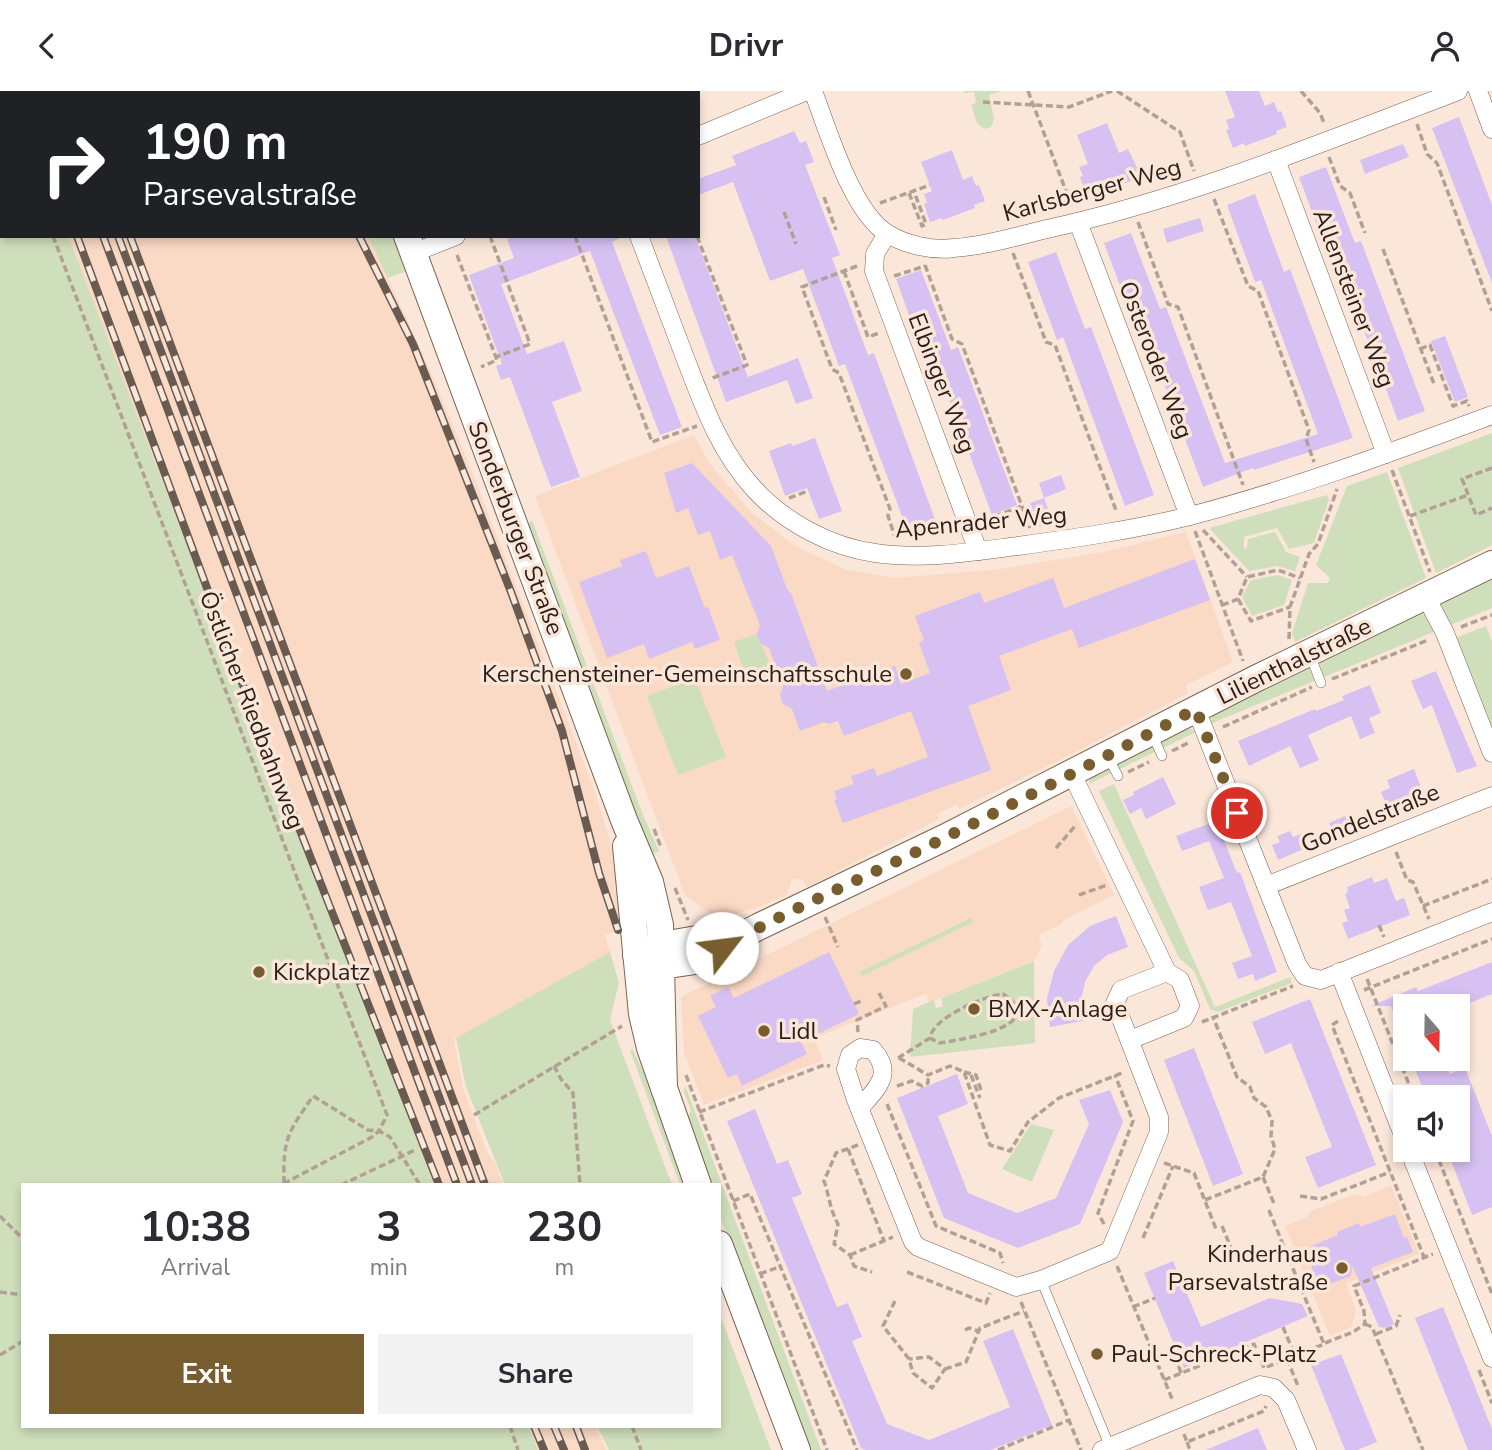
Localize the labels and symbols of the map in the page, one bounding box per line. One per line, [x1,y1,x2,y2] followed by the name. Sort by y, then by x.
[999,151,1185,229] street label: Karlsberger Weg
[1305,204,1403,392] street label: Allensteiner Weg
[1111,277,1201,443] street label: Osteroder Weg
[901,308,983,458] street label: Elbinger Weg
[460,417,572,639] street label: Sonderburger Straße
[894,499,1068,545] street label: Apenrader Weg
[192,587,312,833] street label: Östlicher Riedbahnweg
[1212,610,1376,712] street label: Lilienthalstraße
[482,658,892,690] place label: Kerschensteiner-Gemeinschaftsschule
[898,666,914,682] marker: Kerschensteiner-Gemeinschaftsschule
[1296,776,1444,860] street label: Gondelstraße
[1207,783,1267,843] pin
[685,911,759,985] position arrow
[273,956,370,988] place label: Kickplatz
[251,964,267,980] marker: Kickplatz
[988,993,1127,1025] place label: BMX-Anlage
[1393,994,1470,1071] north arrow
[966,1001,982,1017] marker: BMX-Anlage
[778,1015,818,1047] place label: Lidl
[756,1023,772,1039] marker: Lidl
[1168,1238,1328,1298] place label: Kinderhaus Parsevalstraße
[1334,1260,1350,1276] marker: Kinderhaus Parsevalstraße
[1111,1338,1316,1370] place label: Paul-Schreck-Platz
[1089,1346,1105,1362] marker: Paul-Schreck-Platz

